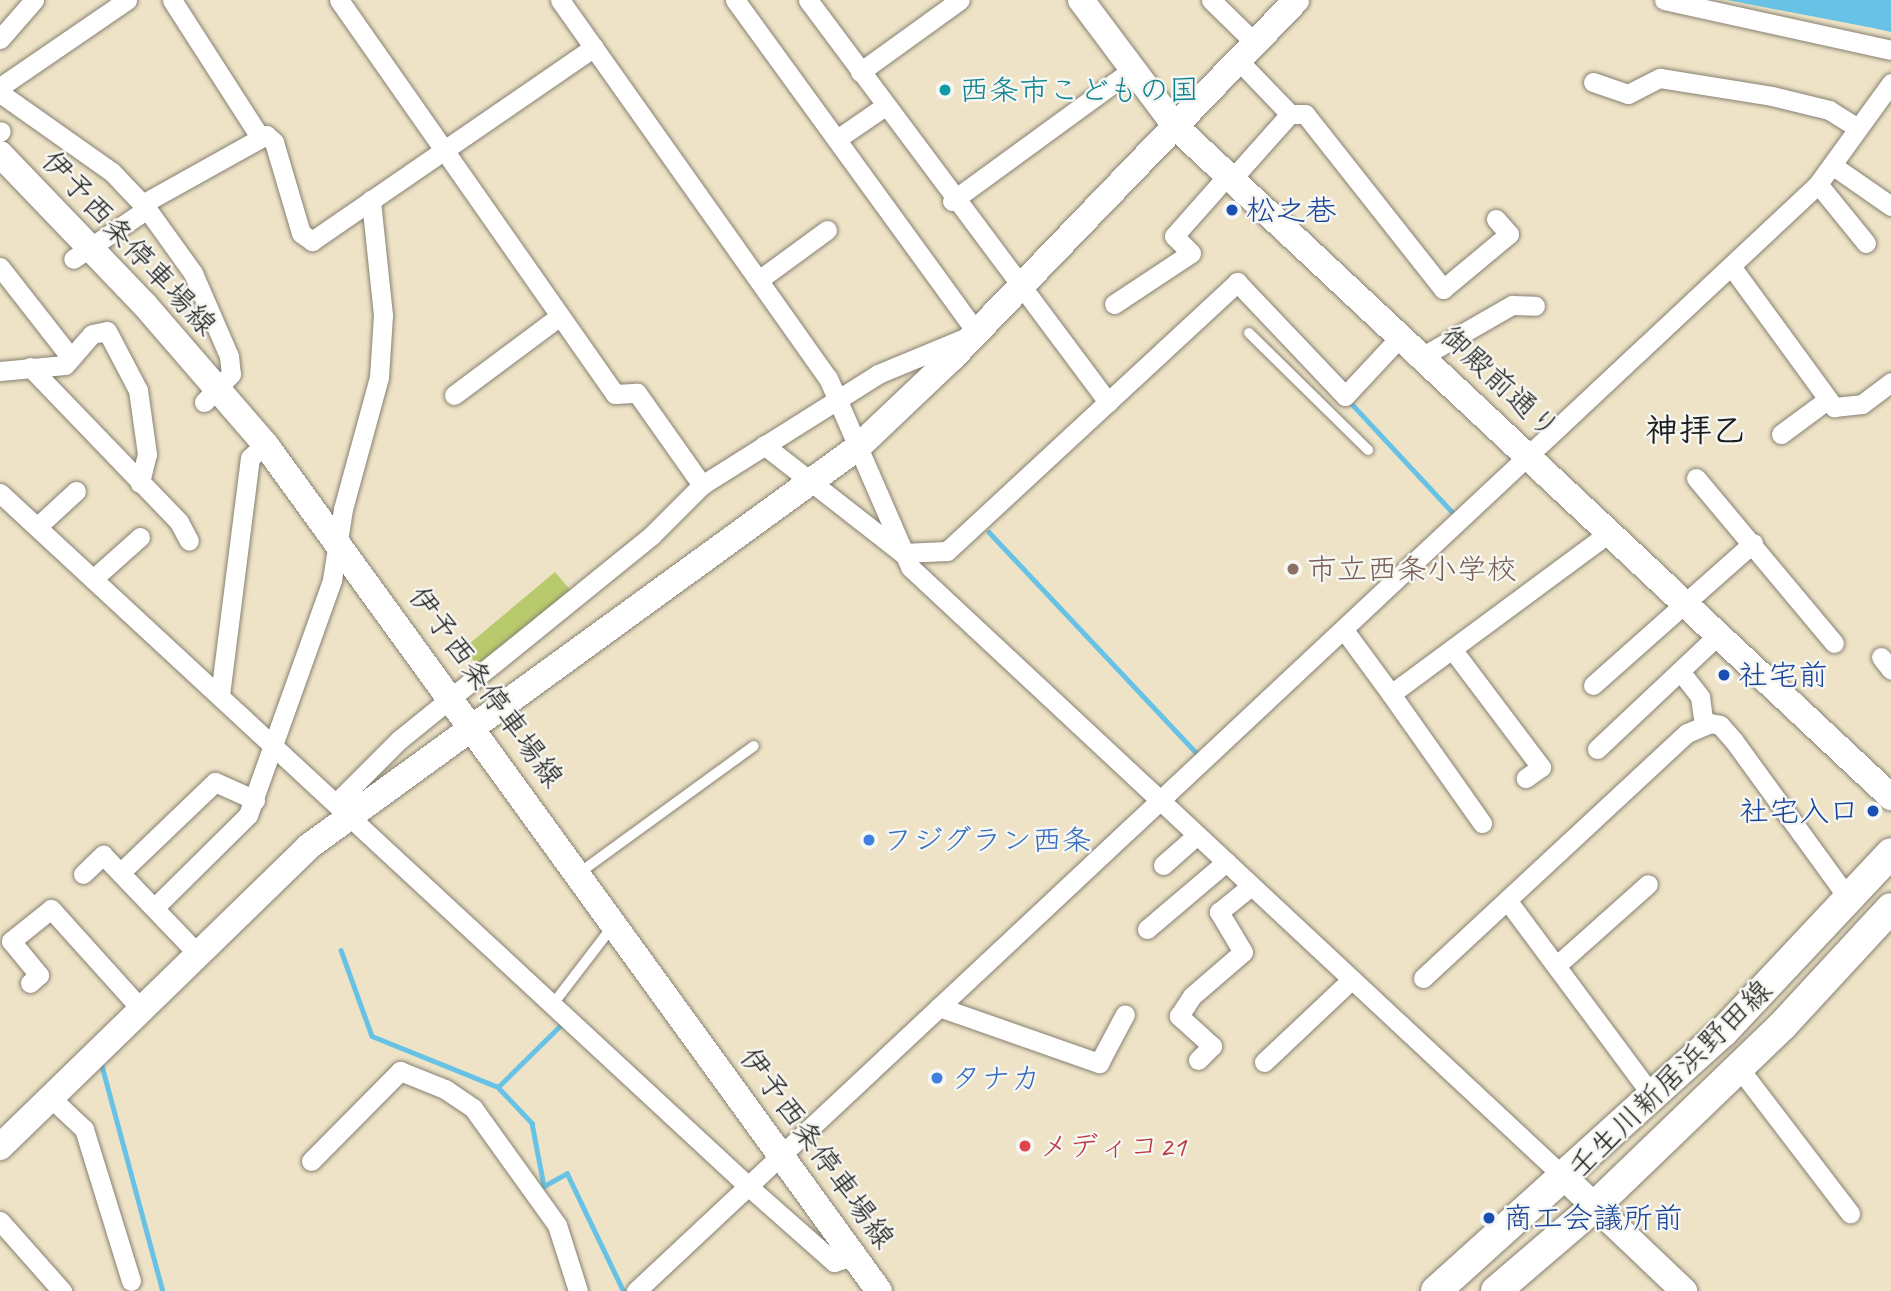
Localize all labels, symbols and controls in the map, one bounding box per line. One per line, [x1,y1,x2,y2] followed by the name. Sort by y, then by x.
[959,72,1199,108] place label: 西条市こどもの国
[937,82,953,98] marker: 西条市こどもの国
[34,143,224,343] street label: 伊予西条停車場線
[1246,192,1336,228] place label: 松之巷
[1224,202,1240,218] marker: 松之巷
[1433,318,1567,446] street label: 御殿前通り
[1646,411,1744,451] district label: 神拝乙
[1307,551,1517,587] place label: 市立西条小学校
[1285,561,1301,577] marker: 市立西条小学校
[401,579,571,795] street label: 伊予西条停車場線
[1738,657,1828,693] place label: 社宅前
[1716,667,1732,683] marker: 社宅前
[1739,793,1859,829] place label: 社宅入口
[1865,803,1881,819] marker: 社宅入口
[883,822,1093,858] place label: フジグラン西条
[861,832,877,848] marker: フジグラン西条
[1560,972,1780,1186] street label: 壬生川新居浜野田線
[732,1040,902,1256] street label: 伊予西条停車場線
[951,1060,1041,1096] place label: タナカ
[929,1070,945,1086] marker: タナカ
[1039,1128,1186,1164] place label: メディコ21
[1017,1138,1033,1154] marker: メディコ21
[1503,1200,1683,1236] place label: 商工会議所前
[1481,1210,1497,1226] marker: 商工会議所前

